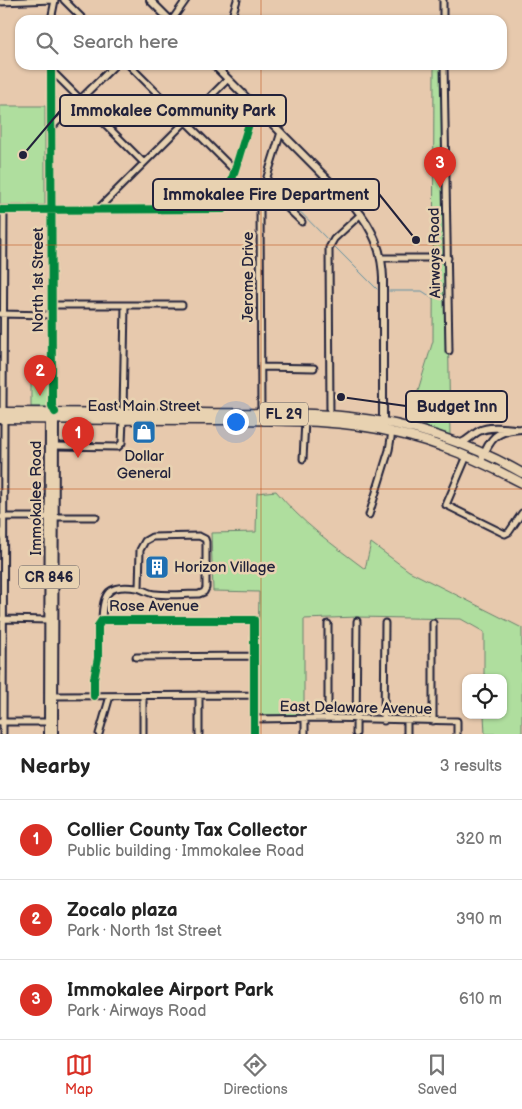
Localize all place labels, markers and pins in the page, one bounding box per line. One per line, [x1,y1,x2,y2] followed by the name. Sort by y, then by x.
[60,95,286,126] callout: Immokalee Community Park
[424,147,456,188] pin: 3
[153,179,379,210] callout: Immokalee Fire Department
[24,355,56,396] pin: 2
[406,391,507,422] callout: Budget Inn
[62,417,94,458] pin: 1
[131,419,157,445] shop icon: Dollar General
[117,447,171,483] place label: Dollar General
[144,554,170,580] building icon: Horizon Village
[174,558,276,577] place label: Horizon Village

